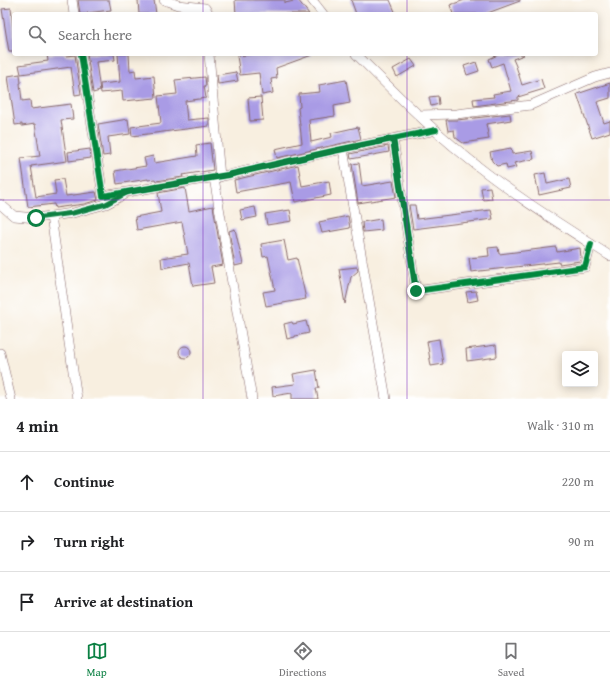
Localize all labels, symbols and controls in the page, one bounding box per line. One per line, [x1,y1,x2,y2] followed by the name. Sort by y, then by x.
[12,12,598,56] search box
[26,23,48,45] icon: search
[58,24,132,45] text: Search here
[27,209,45,227] route start
[407,282,425,300] route end
[562,351,598,387] map controls
[562,351,598,387] button: layers
[16,413,58,438] text: 4 min
[527,416,594,435] text: Walk · 310 m
[16,471,38,493] icon: ahead
[54,471,115,492] text: Continue
[562,472,594,491] text: 220 m
[16,531,38,553] icon: right
[54,531,125,552] text: Turn right
[568,532,594,551] text: 90 m
[16,591,38,613] icon: arrive
[54,591,193,612] text: Arrive at destination
[86,640,108,680] tab: Map
[279,640,326,680] tab: Directions
[498,640,524,680] tab: Saved

